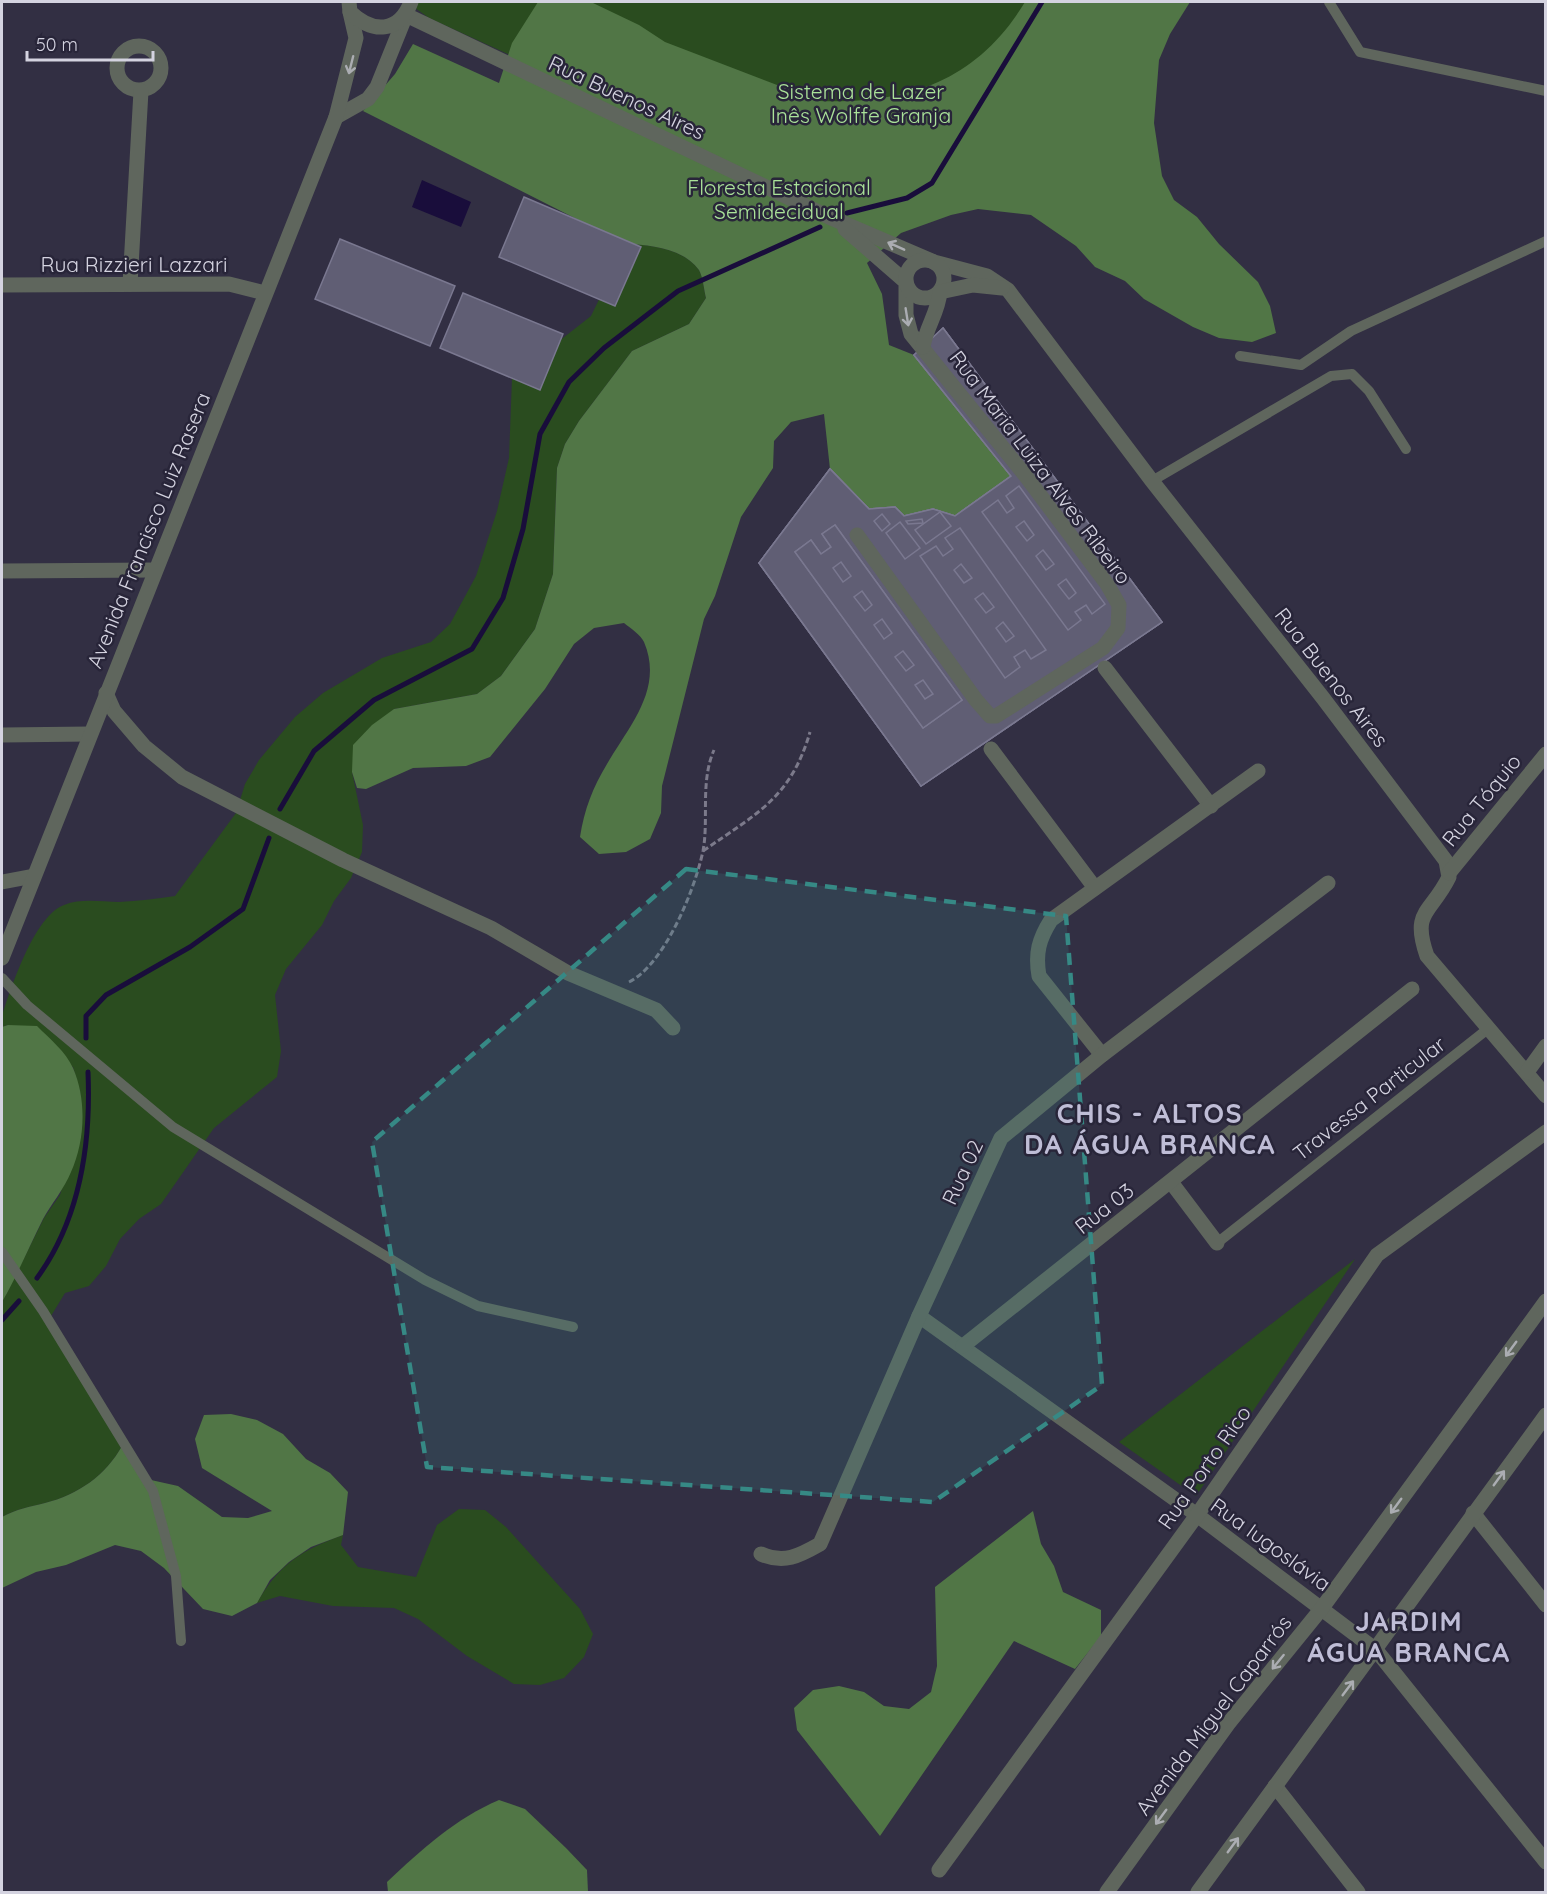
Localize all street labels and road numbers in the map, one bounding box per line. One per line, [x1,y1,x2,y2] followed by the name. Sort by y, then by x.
[545,49,709,145] street label: Rua Buenos Aires
[41,251,227,277] street label: Rua Rizzieri Lazzari
[945,345,1137,589] street label: Rua Maria Luiza Alves Ribeiro
[81,388,215,672] street label: Avenida Francisco Luiz Rasera
[1270,602,1394,752] street label: Rua Buenos Aires
[1436,748,1526,852] street label: Rua Tóquio
[1288,1030,1450,1166] street label: Travessa Particular
[936,1136,988,1208] street label: Rua 02
[1069,1177,1139,1239] street label: Rua 03
[1152,1400,1256,1534] street label: Rua Porto Rico
[1206,1492,1336,1596] street label: Rua Iugoslávia
[1129,1610,1297,1820] street label: Avenida Miguel Caparrós

